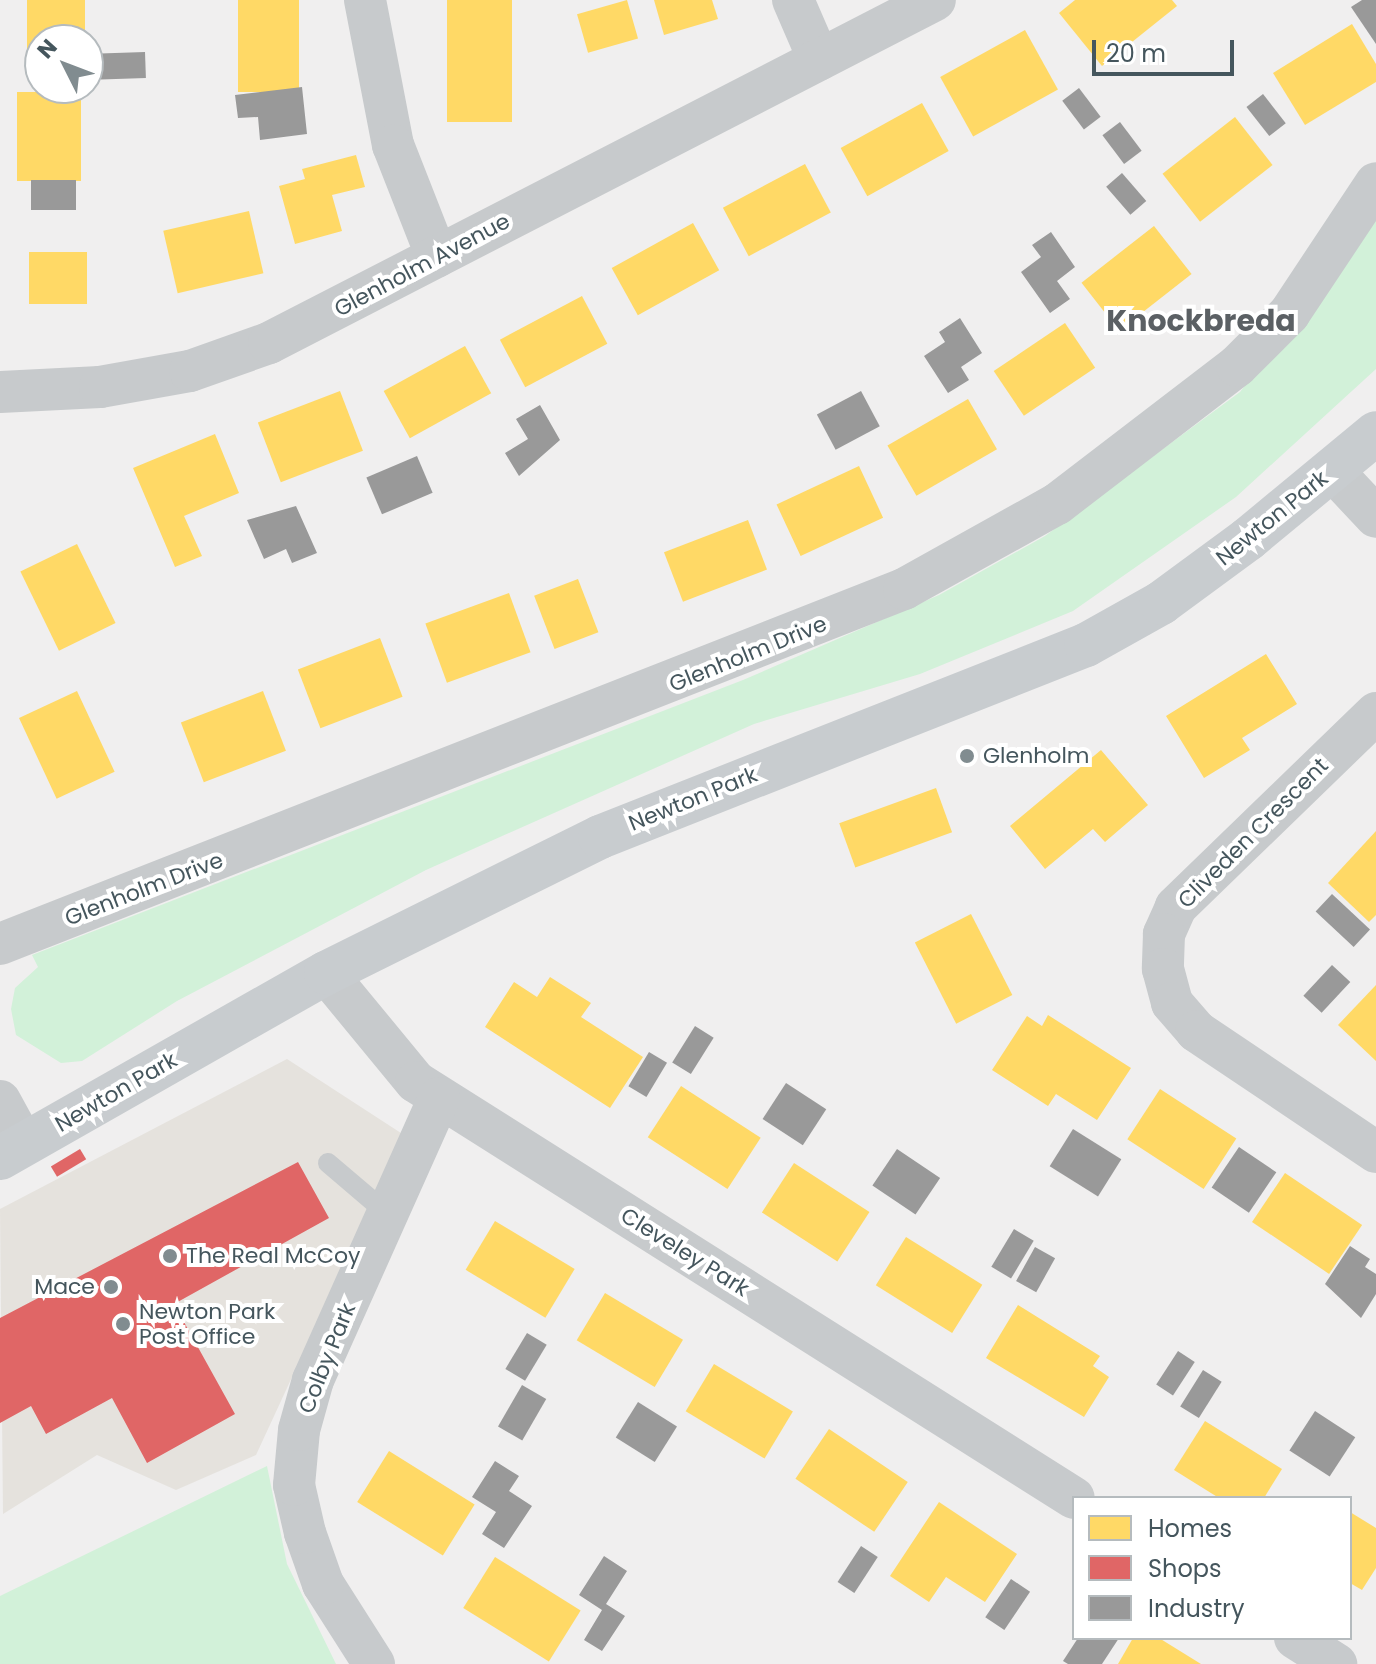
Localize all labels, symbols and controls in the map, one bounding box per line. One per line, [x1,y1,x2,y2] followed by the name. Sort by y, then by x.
[24,24,104,104] north arrow
[1096,24,1238,74] scale bar
[30,32,64,65] text: N
[1106,37,1166,70] text: 20 m
[330,208,514,322] street label: Glenholm Avenue
[1106,303,1296,339] district label: Knockbreda
[1211,465,1333,571] street label: Newton Park
[665,610,831,698] street label: Glenholm Drive
[983,743,1089,769] place label: Glenholm
[958,747,976,765] marker: Glenholm
[1172,752,1334,914] street label: Cliveden Crescent
[625,761,761,837] street label: Newton Park
[61,847,227,931] street label: Glenholm Drive
[50,1046,182,1138] street label: Newton Park
[616,1202,754,1302] street label: Cleveley Park
[186,1243,360,1269] place label: The Real McCoy
[161,1247,179,1265] marker: The Real McCoy
[34,1274,95,1300] place label: Mace
[102,1278,120,1296] marker: Mace
[139,1298,275,1350] place label: Newton Park Post Office
[293,1299,361,1417] street label: Colby Park
[114,1315,132,1333] marker: Newton Park Post Office
[1072,1496,1352,1640] legend
[1148,1512,1232,1545] text: Homes
[1148,1552,1222,1585] text: Shops
[1148,1592,1245,1625] text: Industry

